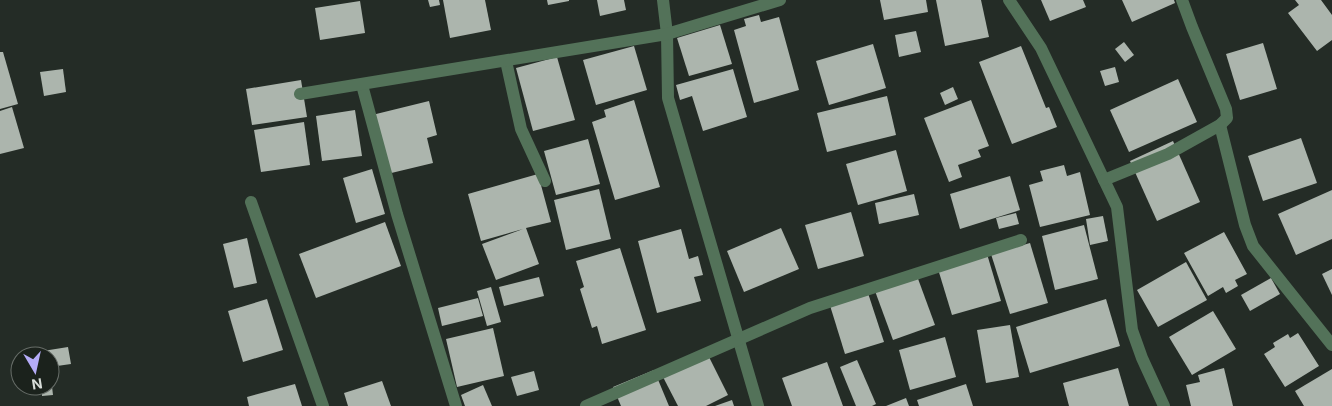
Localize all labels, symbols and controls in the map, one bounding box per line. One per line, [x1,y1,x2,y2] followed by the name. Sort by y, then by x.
[10,346,60,396] north arrow
[31,375,44,394] text: N

